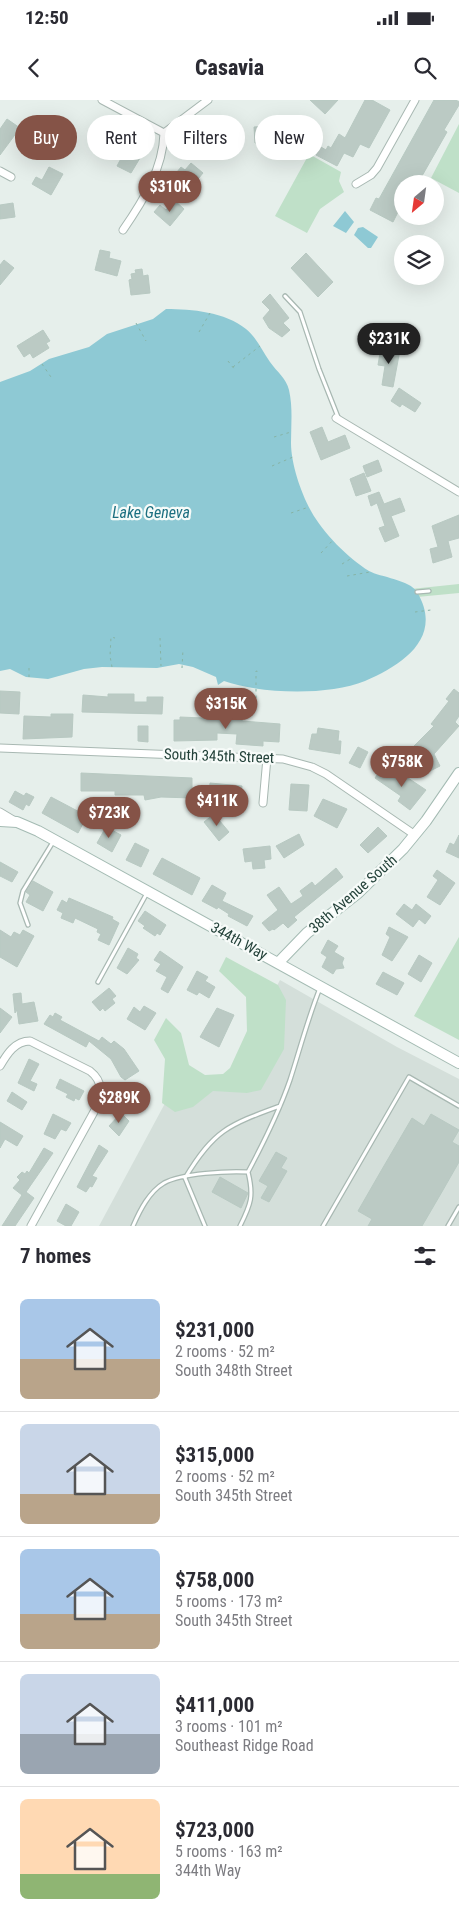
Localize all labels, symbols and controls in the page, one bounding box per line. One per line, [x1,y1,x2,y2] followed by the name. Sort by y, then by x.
[25,6,69,29] text: 12:50
[20,54,48,82] icon: back
[411,54,439,82] icon: search
[195,55,264,80] text: Casavia
[15,115,77,160] chip: Buy
[87,115,155,160] chip: Rent
[165,115,245,160] chip: Filters
[255,115,323,160] chip: New
[135,170,205,213] pin: $310K
[394,175,444,225] north arrow
[394,175,444,285] map controls
[149,177,191,196] text: $310K
[394,235,444,285] button: layers
[354,322,424,365] pin: $231K
[368,329,410,348] text: $231K
[112,503,190,522] water label: Lake Geneva
[191,688,261,730] pin: $315K
[205,694,247,713] text: $315K
[164,745,274,767] street label: South 345th Street
[367,746,437,788] pin: $758K
[381,752,423,771] text: $758K
[182,784,252,827] pin: $411K
[196,791,238,810] text: $411K
[74,796,144,839] pin: $723K
[88,803,130,822] text: $723K
[305,851,401,937] street label: 38th Avenue South
[208,918,270,964] street label: 344th Way
[84,1082,154,1124] pin: $289K
[98,1088,140,1107] text: $289K
[411,1242,439,1270] icon: filters
[20,1244,91,1268] text: 7 homes
[175,1318,254,1342] text: $231,000
[60,1319,120,1379] icon: home
[175,1342,275,1361] text: 2 rooms · 52 m²
[175,1361,293,1380] text: South 348th Street
[175,1443,254,1467] text: $315,000
[60,1444,120,1504] icon: home
[175,1467,275,1486] text: 2 rooms · 52 m²
[175,1486,293,1505] text: South 345th Street
[175,1568,254,1592] text: $758,000
[60,1569,120,1629] icon: home
[175,1592,283,1611] text: 5 rooms · 173 m²
[175,1611,293,1630] text: South 345th Street
[175,1693,254,1717] text: $411,000
[60,1694,120,1754] icon: home
[175,1717,283,1736] text: 3 rooms · 101 m²
[175,1736,314,1755] text: Southeast Ridge Road
[175,1818,254,1842] text: $723,000
[60,1819,120,1879] icon: home
[175,1842,283,1861] text: 5 rooms · 163 m²
[175,1861,241,1880] text: 344th Way

